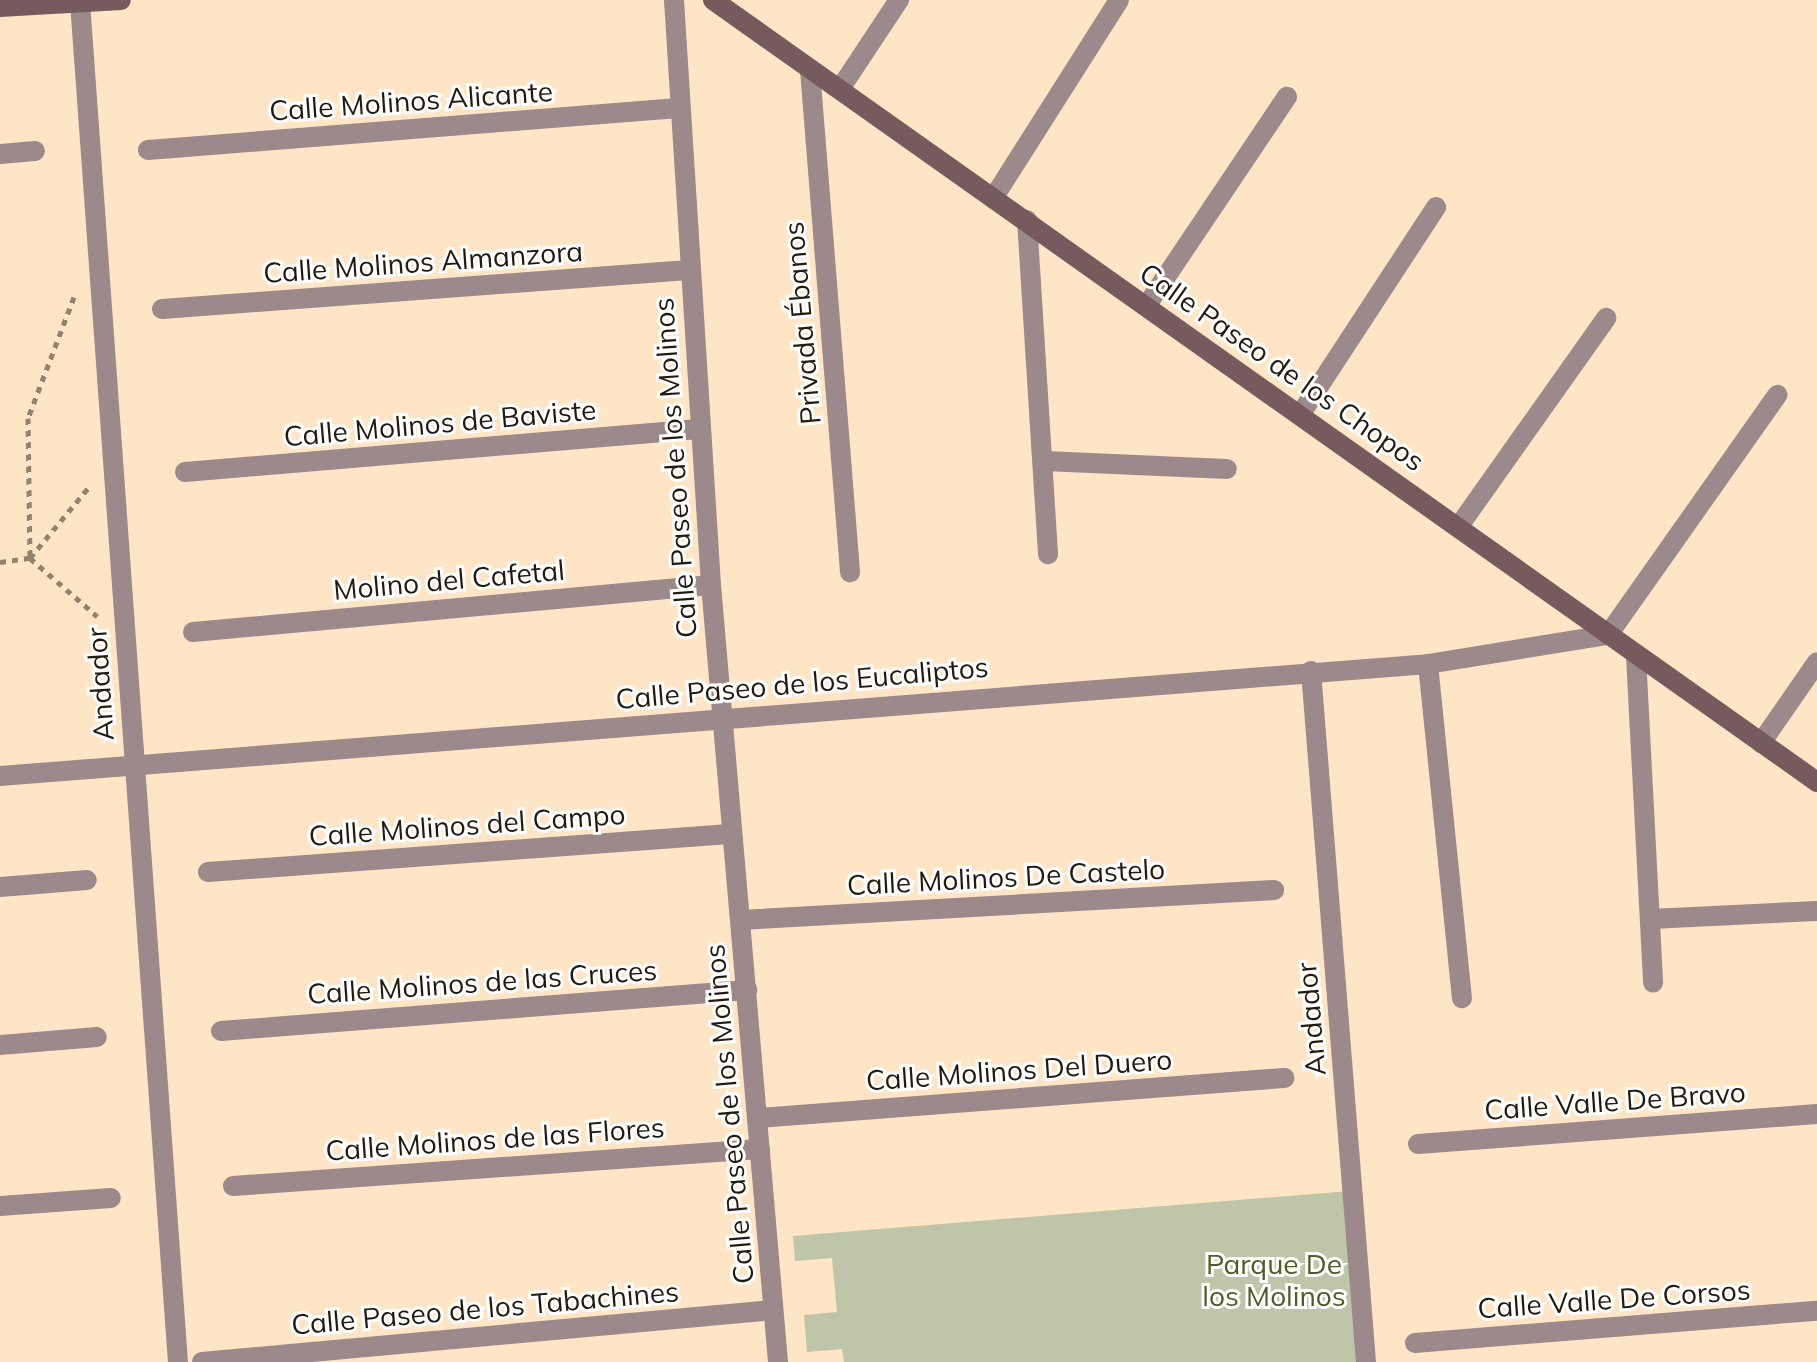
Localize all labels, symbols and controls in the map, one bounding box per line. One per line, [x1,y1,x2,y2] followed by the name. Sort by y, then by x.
[268,74,554,128] street label: Calle Molinos Alicante
[776,220,828,426] street label: Privada Ébanos
[262,234,584,290] street label: Calle Molinos Almanzora
[1133,256,1431,478] street label: Calle Paseo de los Chopos
[646,297,704,639] street label: Calle Paseo de los Molinos
[282,393,598,453] street label: Calle Molinos de Baviste
[332,553,566,607] street label: Molino del Cafetal
[79,626,121,742] street label: Andador
[614,650,990,716] street label: Calle Paseo de los Eucaliptos
[308,797,626,853] street label: Calle Molinos del Campo
[846,852,1166,902] street label: Calle Molinos De Castelo
[697,943,761,1285] street label: Calle Paseo de los Molinos
[306,953,658,1011] street label: Calle Molinos de las Cruces
[1289,961,1333,1077] street label: Andador
[865,1043,1173,1097] street label: Calle Molinos Del Duero
[1483,1075,1747,1127] street label: Calle Valle De Bravo
[324,1110,666,1168] street label: Calle Molinos de las Flores
[1202,1247,1346,1313] park label: Parque De los Molinos
[1476,1273,1752,1325] street label: Calle Valle De Corsos
[290,1274,680,1342] street label: Calle Paseo de los Tabachines

